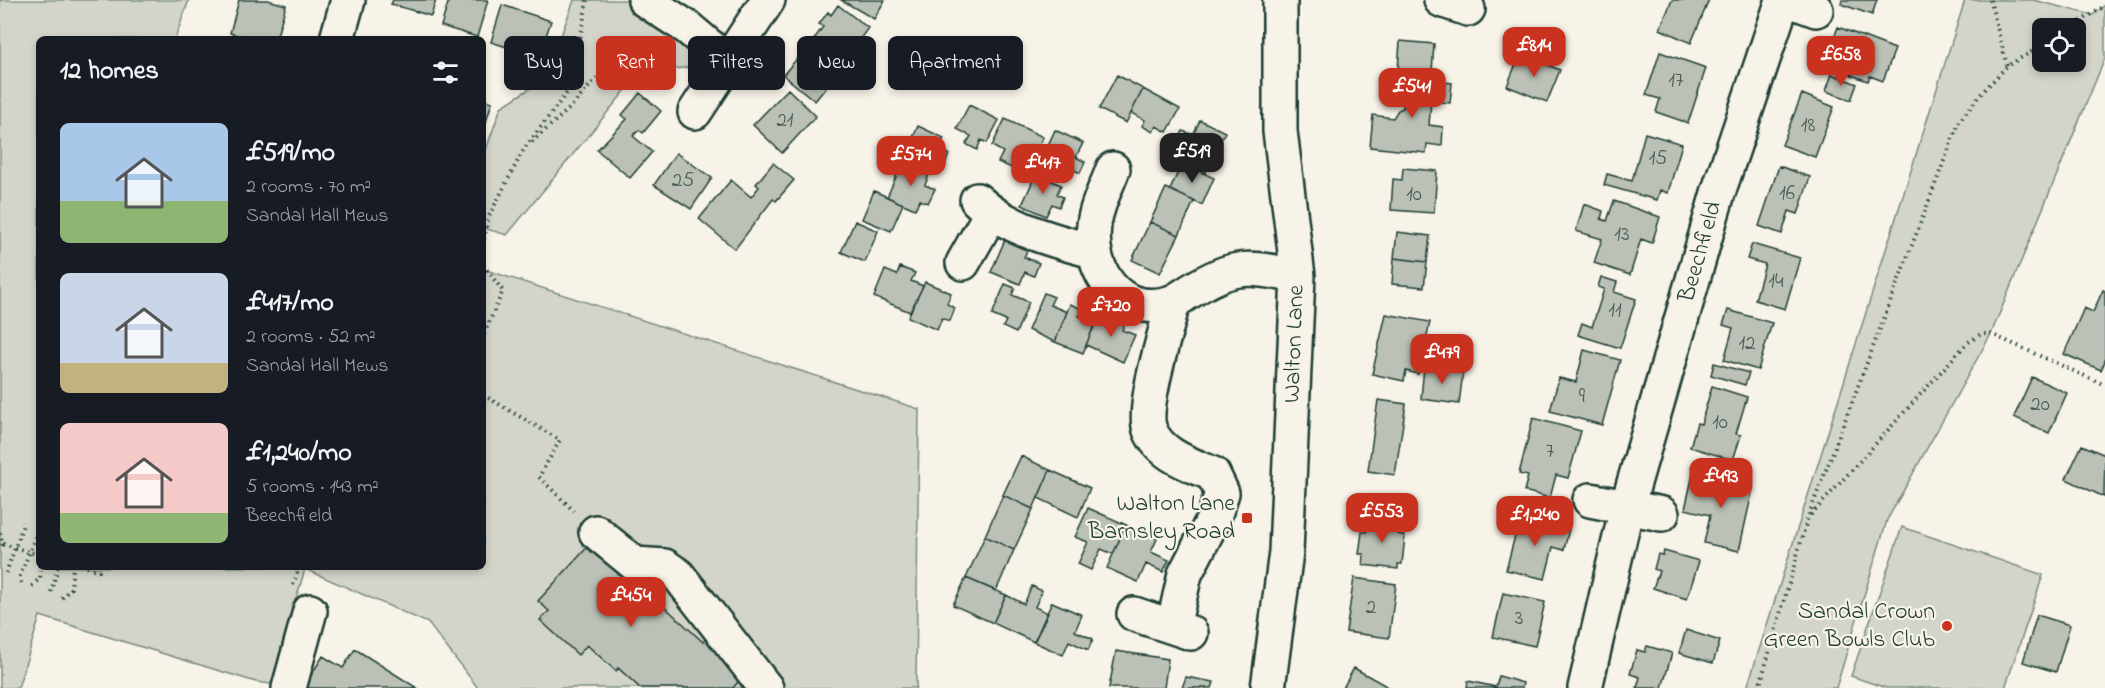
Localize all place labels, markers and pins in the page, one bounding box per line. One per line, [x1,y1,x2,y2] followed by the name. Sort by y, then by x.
[1498,27,1570,78] pin: £814
[1805,36,1877,87] pin: £658
[1376,68,1448,119] pin: £541
[1156,133,1228,184] pin: £519
[875,136,947,187] pin: £574
[1007,144,1079,195] pin: £417
[1075,287,1147,338] pin: £720
[1406,334,1478,385] pin: £479
[1685,458,1757,509] pin: £493
[1087,487,1236,551] place label: Walton Lane Barnsley Road
[1346,493,1418,544] pin: £553
[1486,496,1584,547] pin: £1,240
[1240,511,1254,525] marker: Walton Lane Barnsley Road
[595,577,667,628] pin: £454
[1763,595,1935,658] place label: Sandal Crown Green Bowls Club
[1940,619,1954,633] marker: Sandal Crown Green Bowls Club

